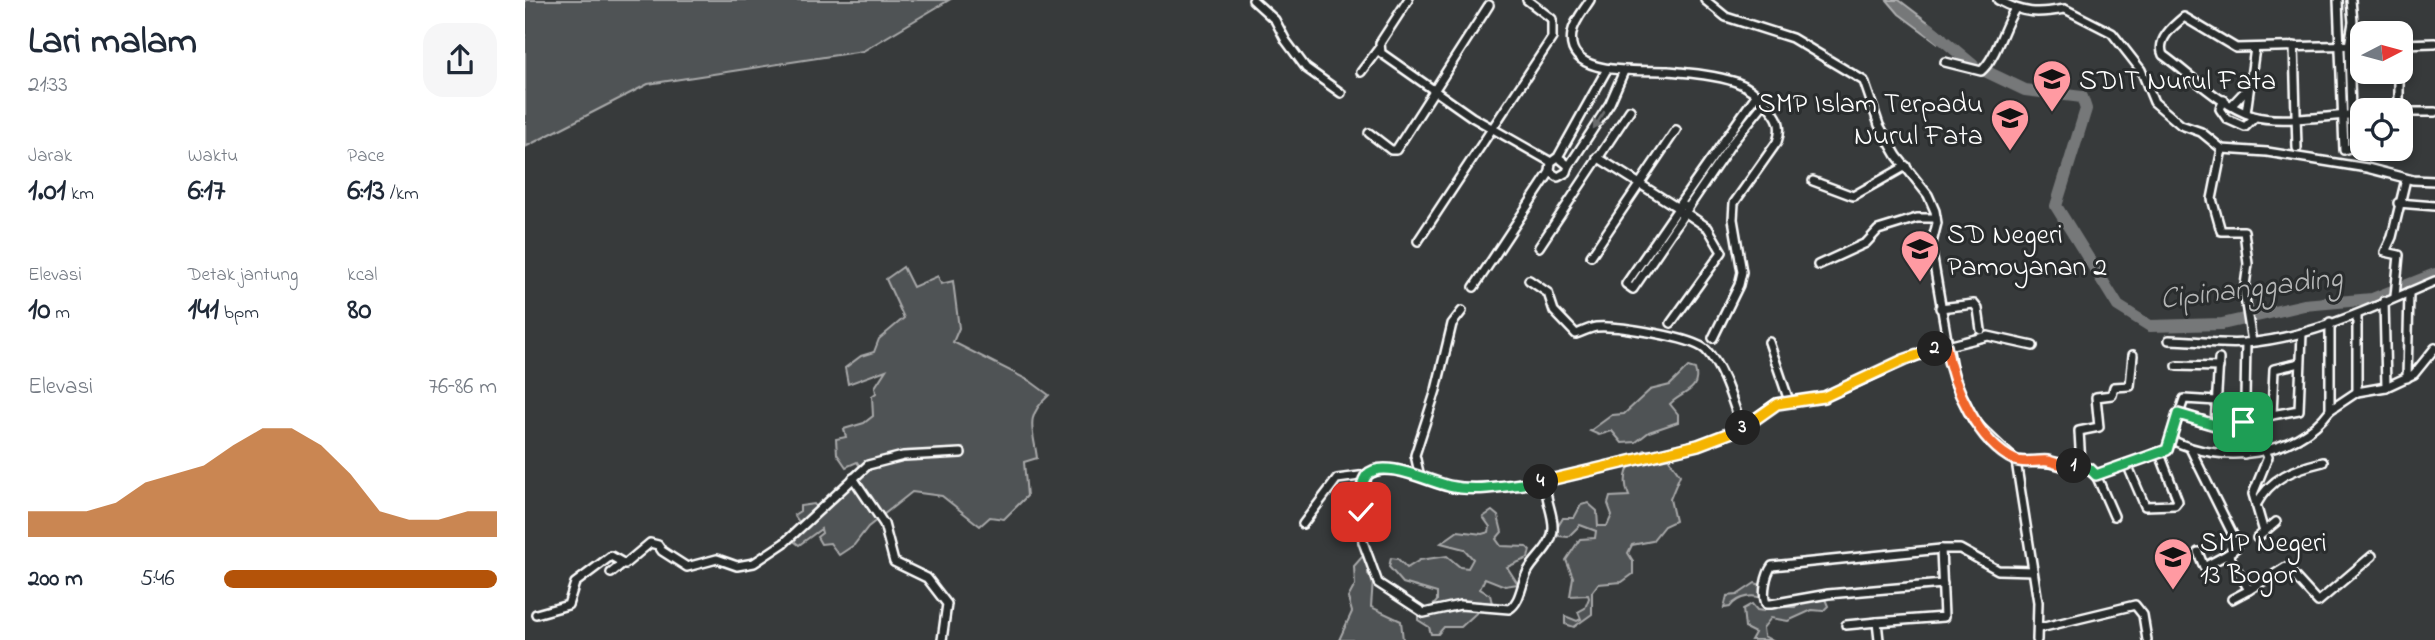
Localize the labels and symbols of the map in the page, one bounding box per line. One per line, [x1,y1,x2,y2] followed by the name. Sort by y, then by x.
[2350,21,2413,84] north arrow
[2031,58,2073,113] school or university icon: SDIT Nurul Fata
[2079,62,2276,103] place label: SDIT Nurul Fata
[1758,85,1983,158] place label: SMP Islam Terpadu Nurul Fata
[1989,97,2031,152] school or university icon: SMP Islam Terpadu Nurul Fata
[1593,110,1606,129] one-way arrow
[1947,216,2107,289] place label: SD Negeri Pamoyanan 2
[1899,228,1941,283] school or university icon: SD Negeri Pamoyanan 2
[2158,257,2345,323] water label: Cipinanggading
[1917,332,1953,366] pin: 2
[2213,392,2273,452] pin
[1725,410,1761,446] pin: 3
[2057,448,2091,484] pin: 1
[1523,464,1559,500] pin: 4
[1331,482,1391,542] pin
[2200,524,2327,597] place label: SMP Negeri 13 Bogor
[2152,536,2194,591] school or university icon: SMP Negeri 13 Bogor

